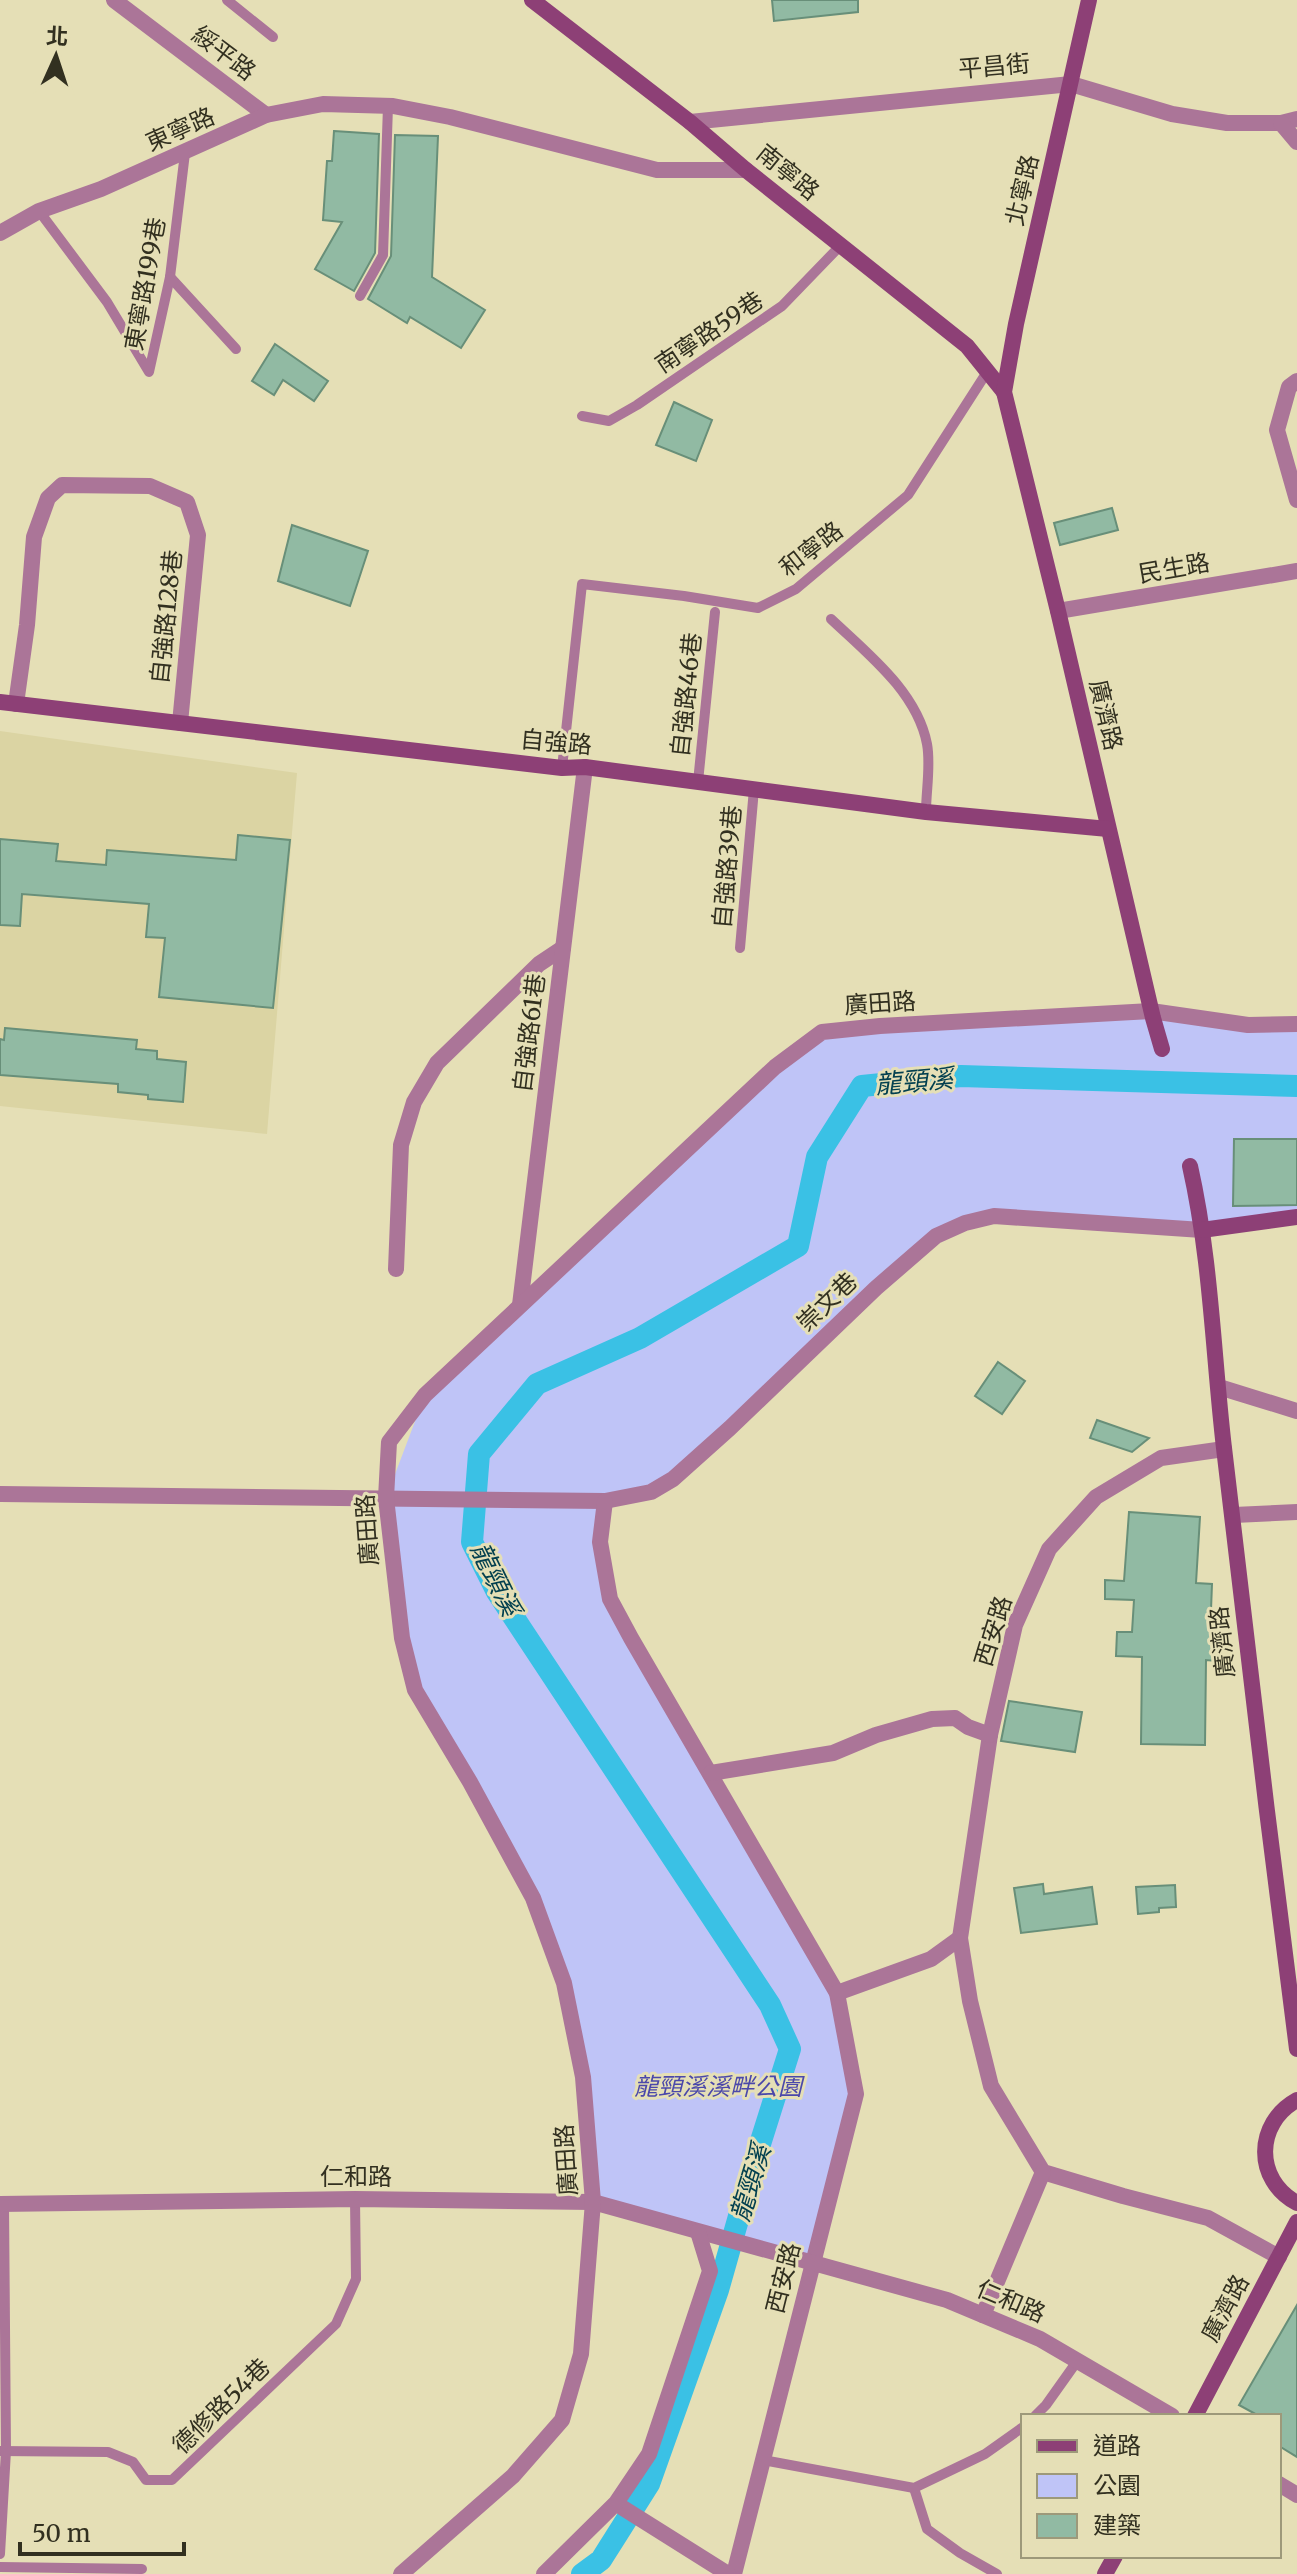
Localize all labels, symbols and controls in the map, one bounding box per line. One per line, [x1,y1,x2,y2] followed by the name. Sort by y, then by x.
[16,16,96,96] north arrow
[186,19,262,87] street label: 綏平路
[45,21,69,51] text: 北
[957,47,1031,85] street label: 平昌街
[141,100,219,158] street label: 東寧路
[750,137,826,207] street label: 南寧路
[999,151,1045,229] street label: 北寧路
[118,215,172,353] street label: 東寧路199巷
[649,285,769,379] street label: 南寧路59巷
[773,515,849,583] street label: 和寧路
[1136,546,1212,590] street label: 民生路
[144,548,188,686] street label: 自強路128巷
[664,631,708,759] street label: 自強路46巷
[1083,676,1129,754] street label: 廣濟路
[519,723,593,761] street label: 自強路
[706,804,748,930] street label: 自強路39巷
[506,972,552,1094] street label: 自強路61巷
[843,985,917,1021] street label: 廣田路
[874,1061,958,1101] water label: 龍頸溪
[790,1266,864,1338] street label: 崇文巷
[349,1493,385,1567] street label: 廣田路
[464,1537,530,1625] water label: 龍頸溪
[968,1592,1018,1670] street label: 西安路
[1203,1605,1241,1679] street label: 廣濟路
[634,2071,805,2102] park label: 龍頸溪溪畔公園
[548,2123,584,2197] street label: 廣田路
[723,2137,778,2225] water label: 龍頸溪
[320,2161,392,2192] street label: 仁和路
[759,2239,807,2317] street label: 西安路
[1194,2269,1256,2347] street label: 廣濟路
[972,2273,1050,2329] street label: 仁和路
[165,2352,277,2460] street label: 德修路54巷
[1021,2414,1281,2558] legend
[1093,2430,1141,2461] text: 道路
[1093,2470,1141,2501] text: 公園
[20,2506,184,2556] scale bar
[1093,2510,1141,2541] text: 建築
[32,2518,91,2549] text: 50 m

